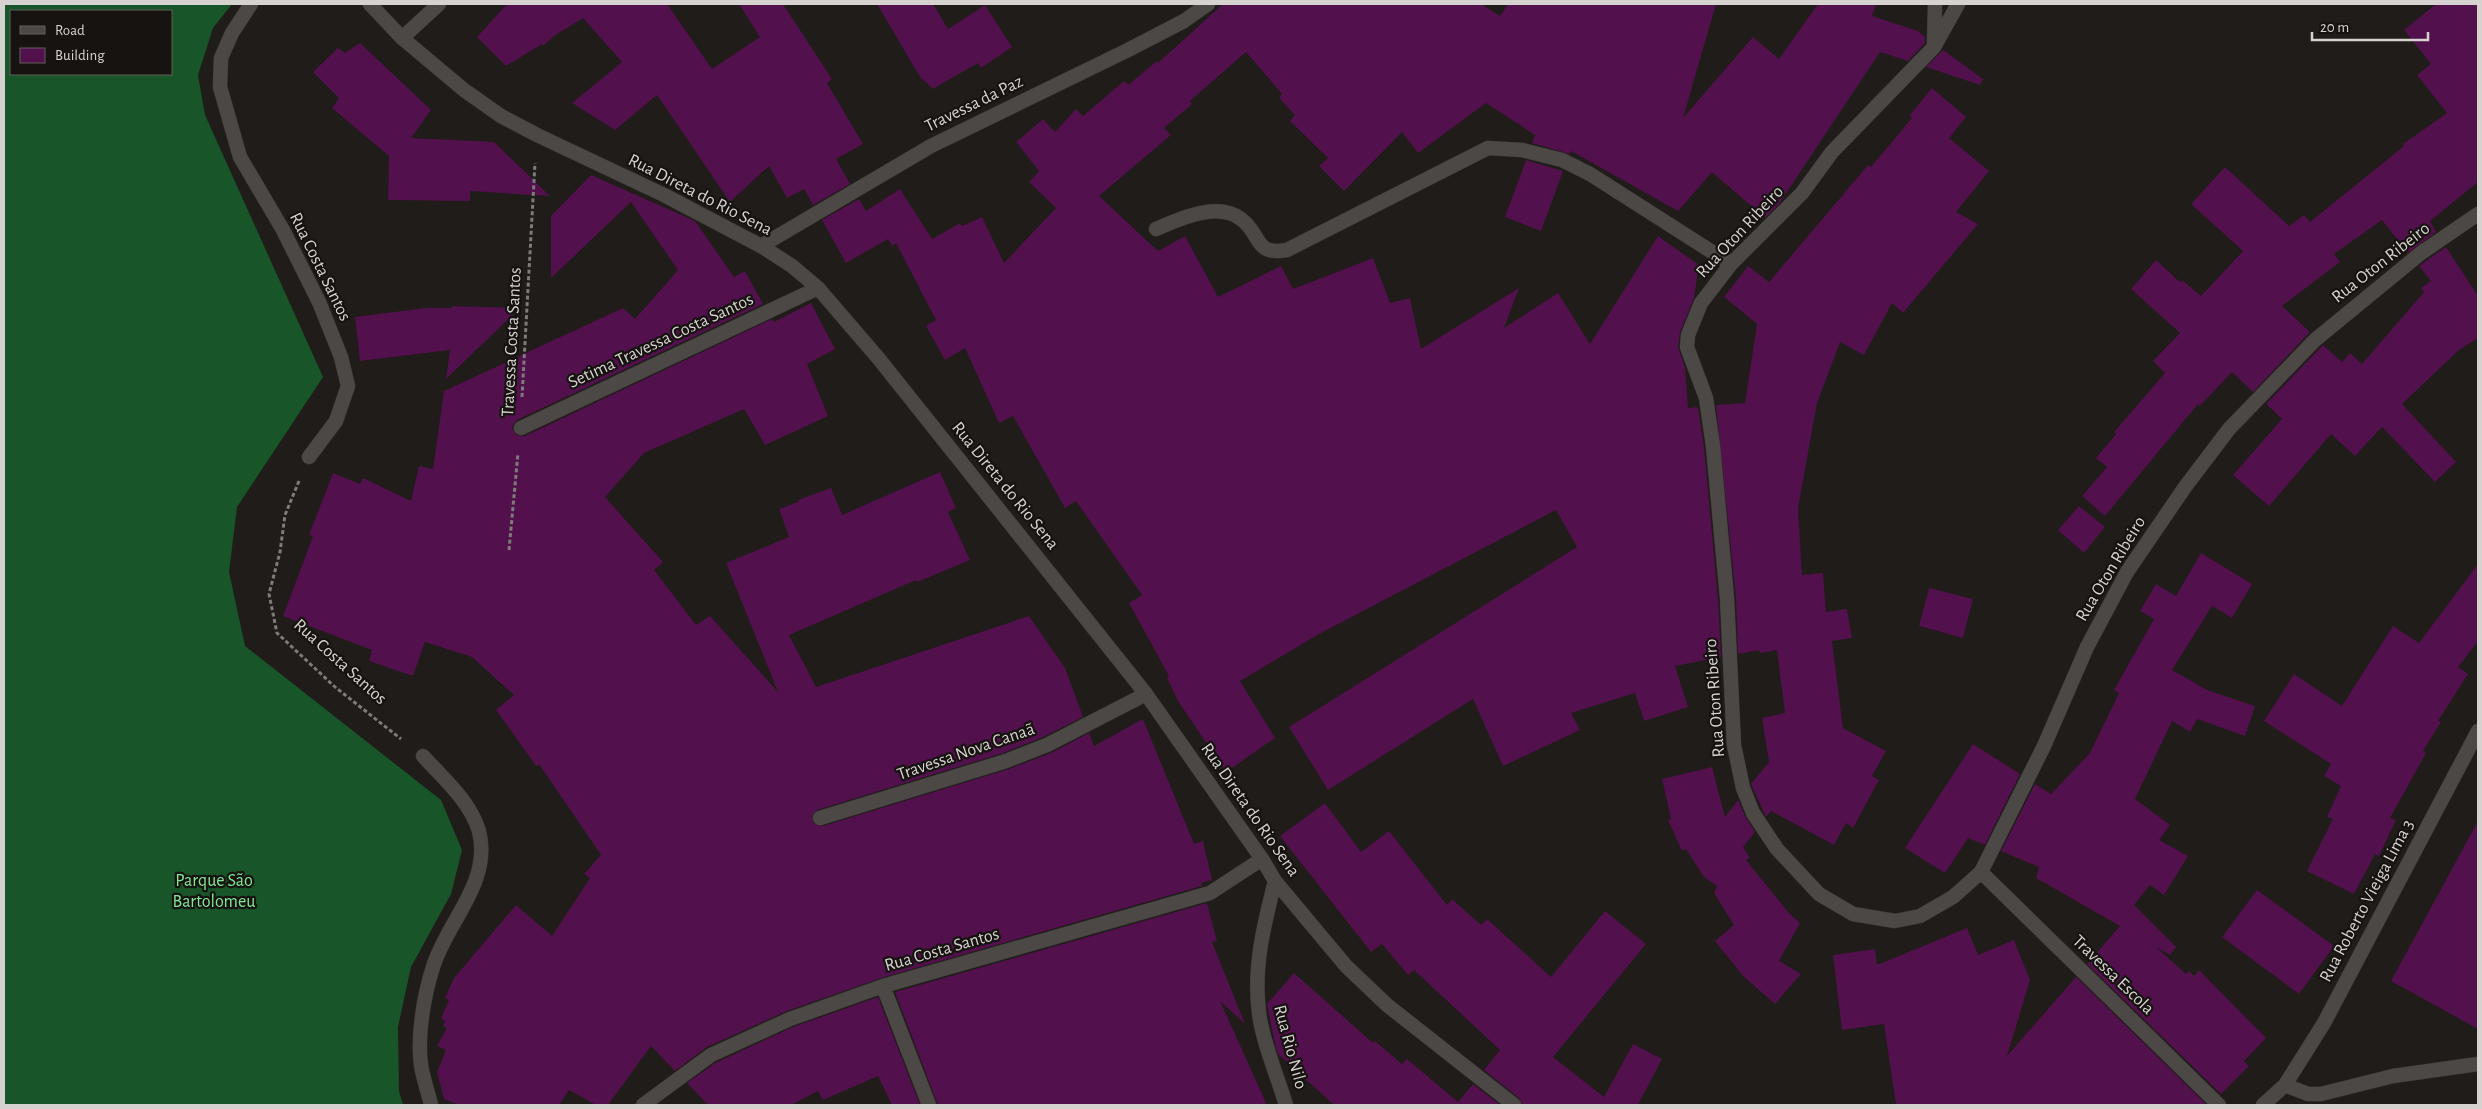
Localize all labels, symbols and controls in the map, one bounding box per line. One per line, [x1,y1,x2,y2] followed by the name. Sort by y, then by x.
[10,10,172,75] legend
[2312,10,2428,42] scale bar
[2320,20,2349,35] text: 20 m
[55,23,85,38] text: Road
[55,48,105,63] text: Building
[922,72,1026,136] street label: Travessa da Paz
[625,151,775,239] street label: Rua Direta do Rio Sena
[1693,182,1787,282] street label: Rua Oton Ribeiro
[286,210,354,324] street label: Rua Costa Santos
[2329,219,2433,307] street label: Rua Oton Ribeiro
[499,267,525,417] street label: Travessa Costa Santos
[566,290,756,392] street label: Setima Travessa Costa Santos
[948,419,1062,553] street label: Rua Direta do Rio Sena
[2073,513,2149,625] street label: Rua Oton Ribeiro
[290,616,390,708] street label: Rua Costa Santos
[1702,638,1728,758] street label: Rua Oton Ribeiro
[895,720,1037,784] street label: Travessa Nova Canaã
[1197,740,1303,880] street label: Rua Direta do Rio Sena
[2317,817,2417,985] street label: Rua Roberto Vieiga Lima 3
[173,872,255,911] park label: Parque São Bartolomeu
[883,925,1001,975] street label: Rua Costa Santos
[2069,932,2157,1018] street label: Travessa Escola
[1270,1003,1310,1091] street label: Rua Rio Nilo

